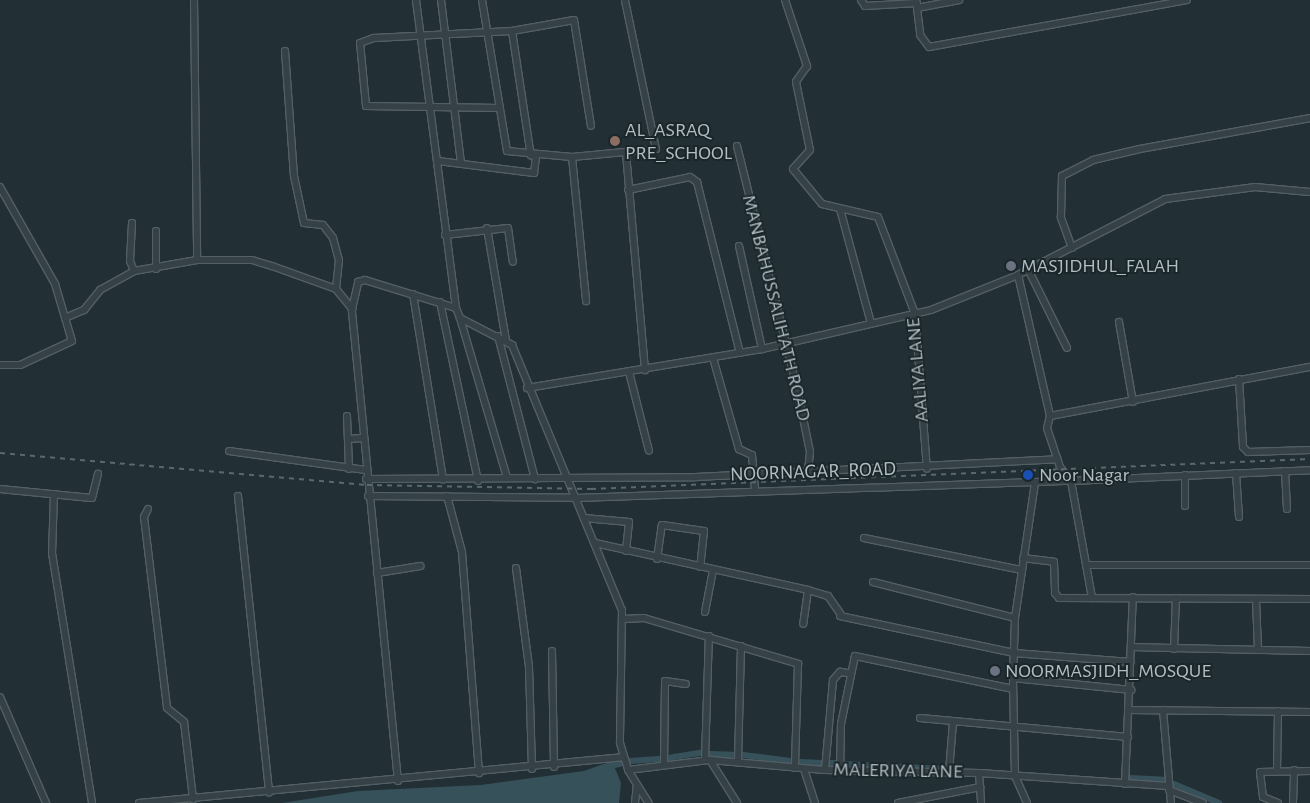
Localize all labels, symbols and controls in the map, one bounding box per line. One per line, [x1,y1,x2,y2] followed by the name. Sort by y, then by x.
[625,118,732,165] place label: AL_ASRAQ PRE_SCHOOL
[609,135,621,147] marker: AL_ASRAQ PRE_SCHOOL
[736,192,816,424] street label: MANBAHUSSALIHATH ROAD
[1021,254,1179,278] place label: MASJIDHUL_FALAH
[1005,260,1017,272] marker: MASJIDHUL_FALAH
[901,317,935,423] street label: AALIYA LANE
[730,457,896,487] street label: NOORNAGAR_ROAD
[1039,463,1129,487] place label: Noor Nagar
[1021,468,1035,482] marker: Noor Nagar
[1005,659,1211,683] place label: NOORMASJIDH_MOSQUE
[989,665,1001,677] marker: NOORMASJIDH_MOSQUE
[833,758,963,784] street label: MALERIYA LANE

